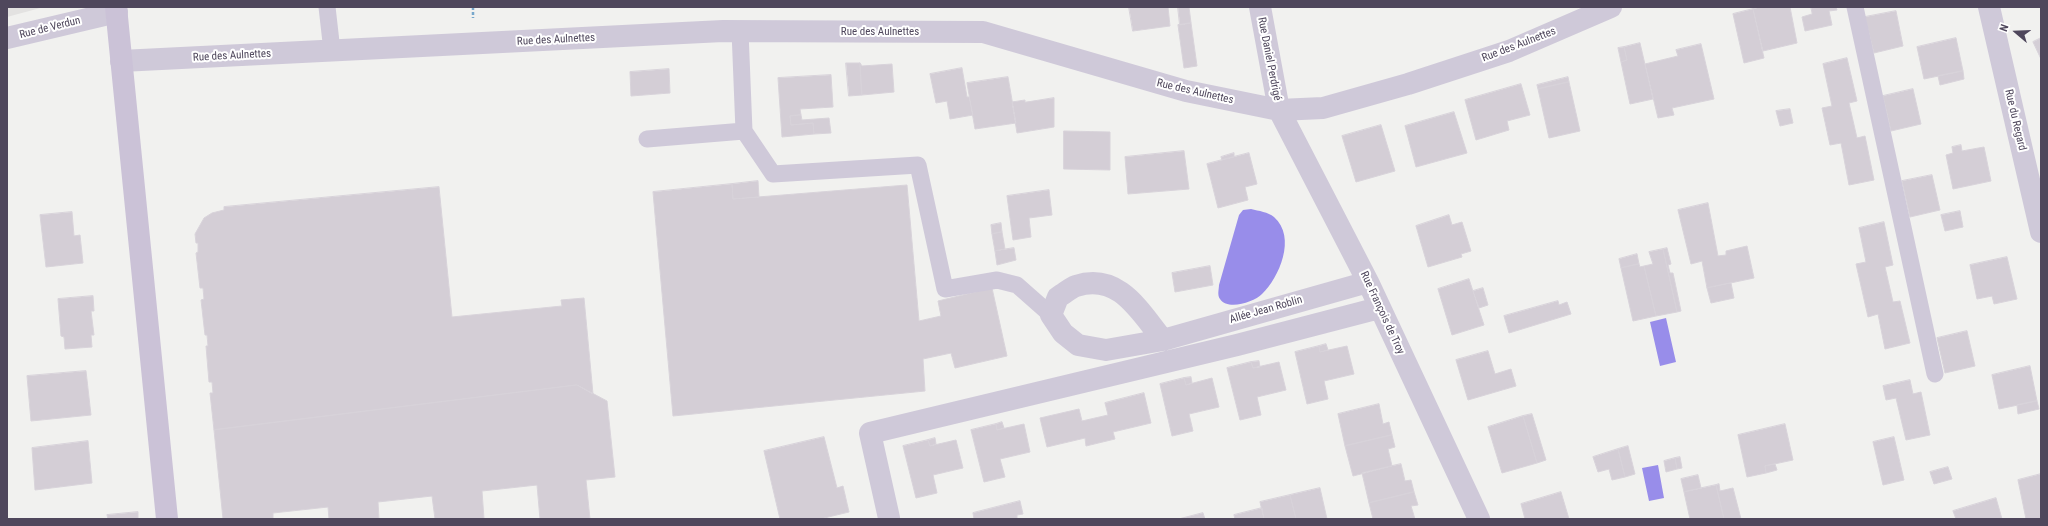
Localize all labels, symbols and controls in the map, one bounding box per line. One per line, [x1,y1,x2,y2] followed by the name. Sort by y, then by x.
[1996,12,2036,52] north arrow
[18,14,82,42] street label: Rue de Verdun
[1254,16,1284,102] street label: Rue Daniel Perdrigé
[1997,23,2011,33] text: N
[841,25,919,39] street label: Rue des Aulnettes
[1480,25,1558,65] street label: Rue des Aulnettes
[517,31,595,49] street label: Rue des Aulnettes
[193,47,271,65] street label: Rue des Aulnettes
[1155,77,1235,107] street label: Rue des Aulnettes
[2002,88,2028,152] street label: Rue du Regard
[1357,269,1407,357] street label: Rue François de Troy
[1228,293,1304,327] street label: Allée Jean Roblin

